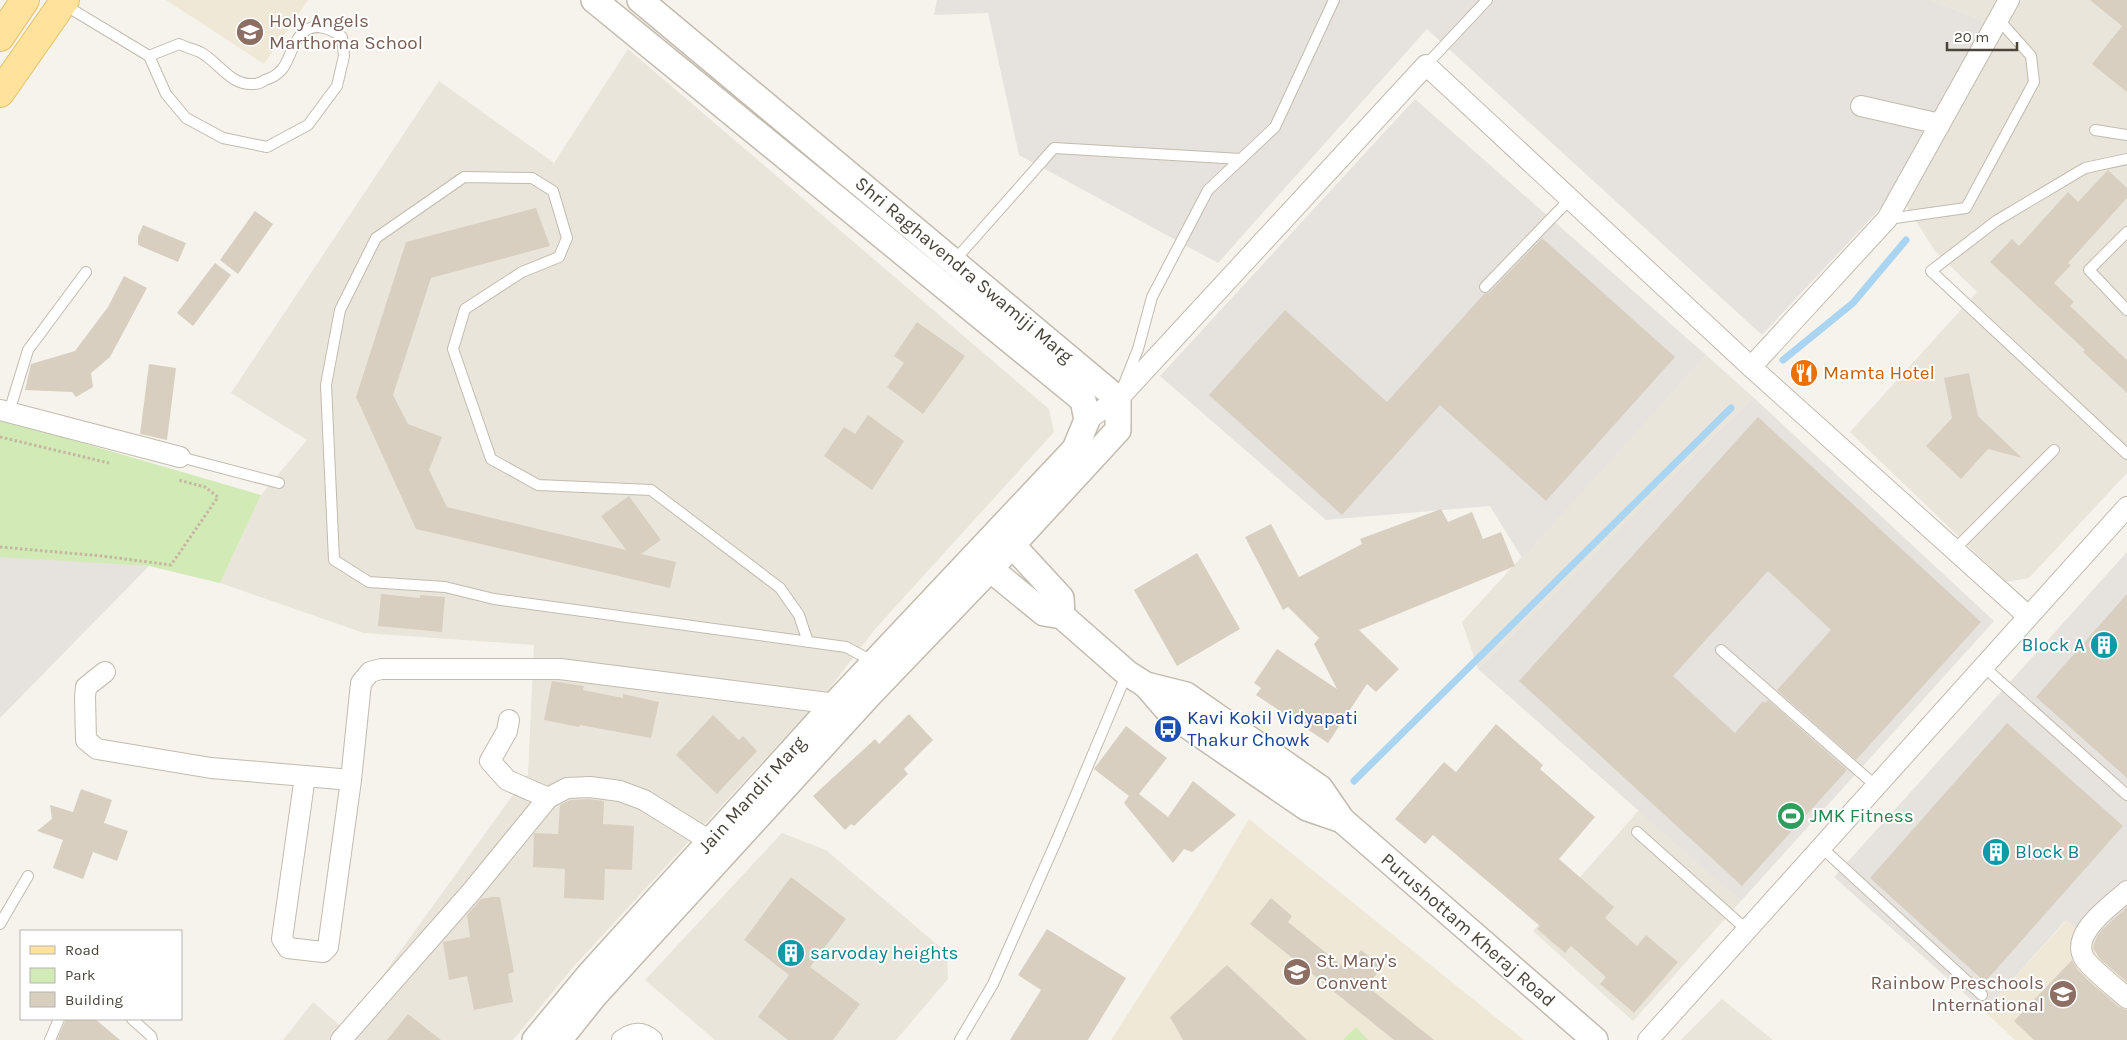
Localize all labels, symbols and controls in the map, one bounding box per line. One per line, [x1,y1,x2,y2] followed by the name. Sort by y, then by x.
[269,10,423,54] place label: Holy Angels Marthoma School
[235,17,265,47] school or university icon: Holy Angels Marthoma School
[1947,20,2017,52] scale bar
[1954,28,1989,46] text: 20 m
[851,172,1078,368] street label: Shri Raghavendra Swamiji Marg
[1789,358,1819,388] restaurant icon: Mamta Hotel
[1823,362,1935,384] place label: Mamta Hotel
[2089,630,2119,660] building icon: Block A
[2022,634,2085,656] place label: Block A
[1187,707,1358,751] place label: Kavi Kokil Vidyapati Thakur Chowk
[1153,714,1183,744] bus stop icon: Kavi Kokil Vidyapati Thakur Chowk
[694,732,811,858] street label: Jain Mandir Marg
[1776,801,1806,831] sports icon: JMK Fitness
[1810,805,1914,827] place label: JMK Fitness
[1981,837,2011,867] building icon: Block B
[2015,841,2079,863] place label: Block B
[1376,848,1560,1012] street label: Purushottam Kheraj Road
[20,930,182,1020] legend
[776,938,806,968] building icon: sarvoday heights
[65,941,100,959] text: Road
[810,942,959,964] place label: sarvoday heights
[1316,950,1397,994] place label: St. Mary's Convent
[1282,957,1312,987] school or university icon: St. Mary's Convent
[65,966,95,984] text: Park
[1870,972,2044,1016] place label: Rainbow Preschools International
[2048,979,2078,1009] school or university icon: Rainbow Preschools International
[65,991,123,1009] text: Building

